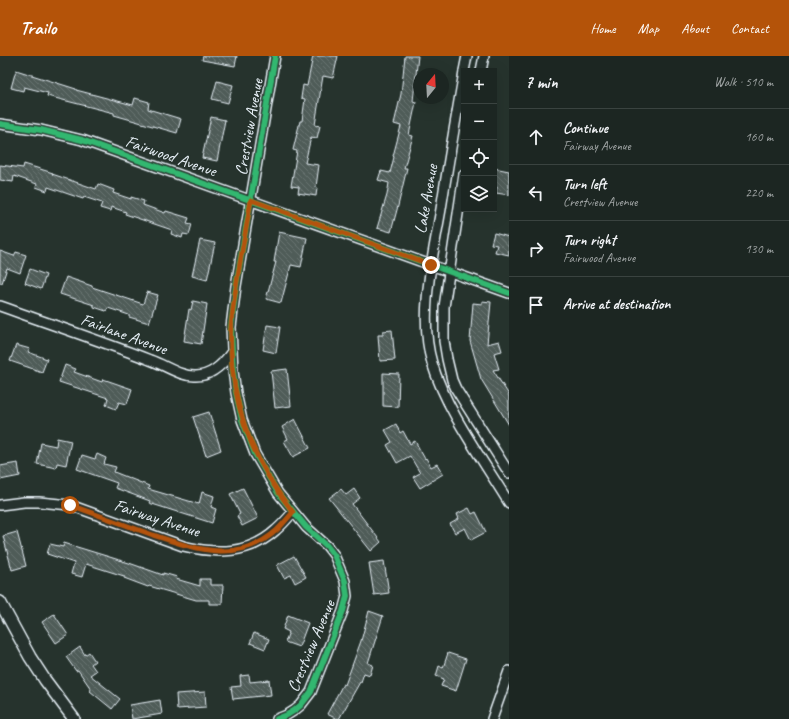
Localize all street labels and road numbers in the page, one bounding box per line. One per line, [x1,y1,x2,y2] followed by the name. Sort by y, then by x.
[230,76,268,177] street label: Crestview Avenue
[123,131,221,182] street label: Fairwood Avenue
[410,161,443,235] street label: Lake Avenue
[78,309,171,360] street label: Fairlane Avenue
[112,494,204,542] street label: Fairway Avenue
[282,596,340,695] street label: Crestview Avenue

